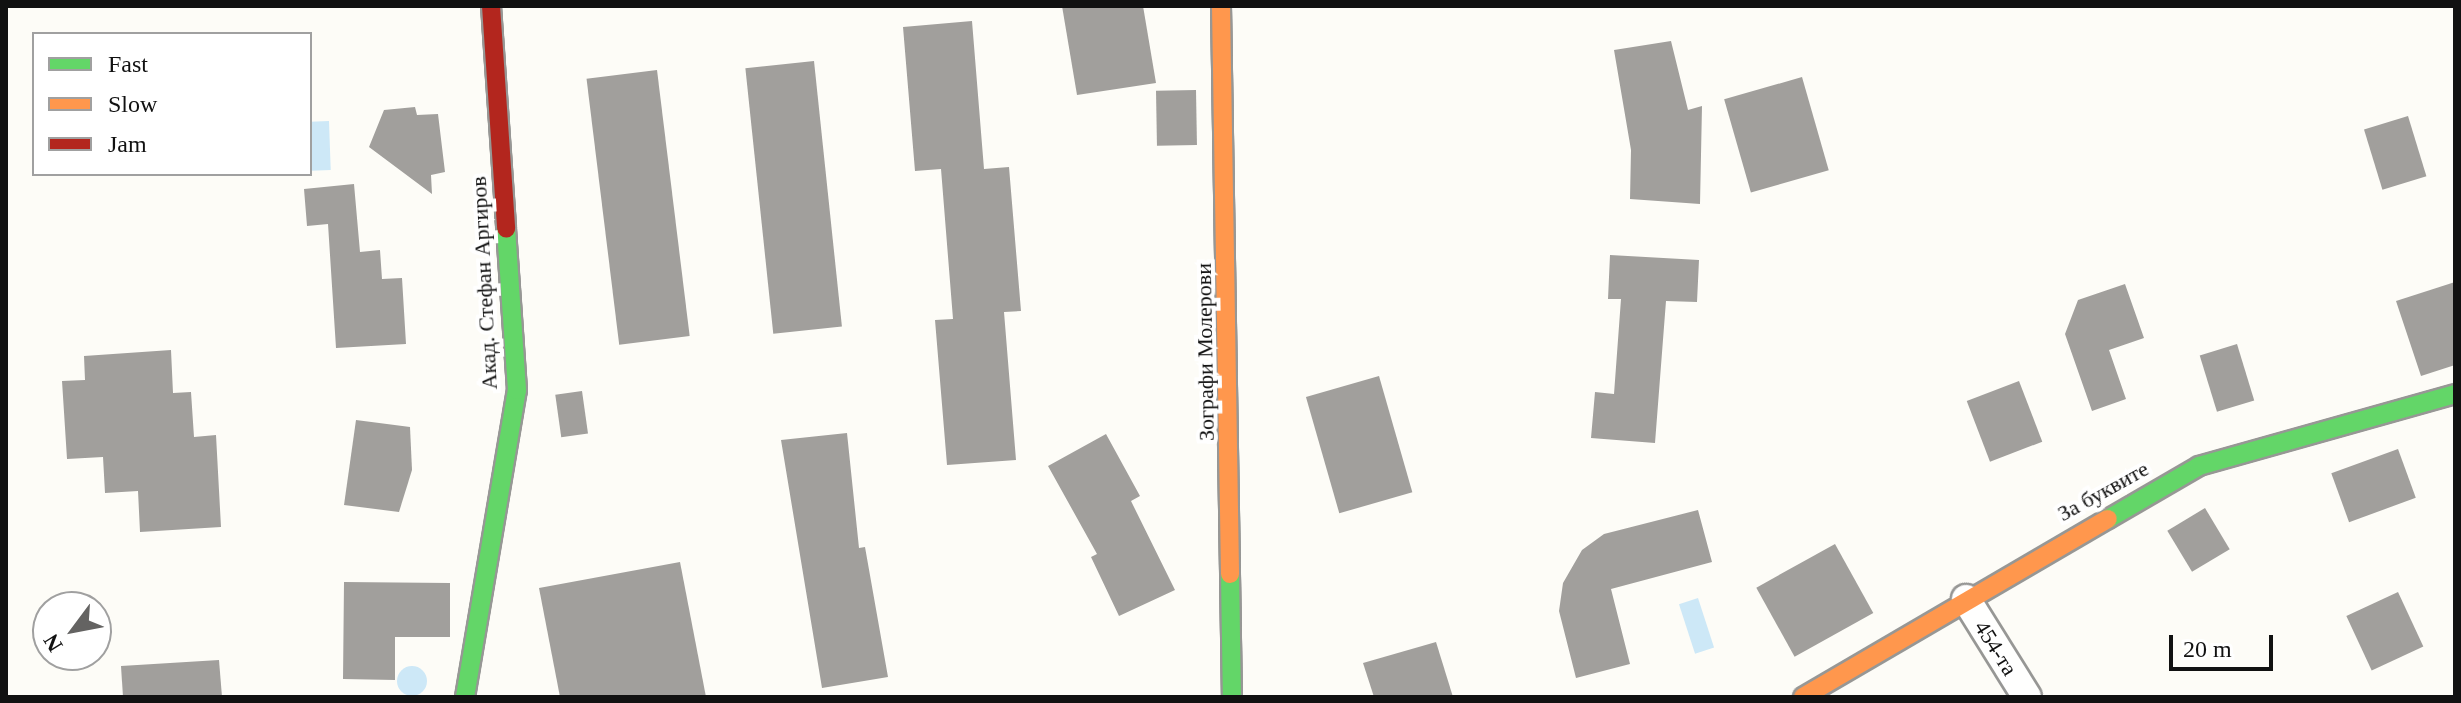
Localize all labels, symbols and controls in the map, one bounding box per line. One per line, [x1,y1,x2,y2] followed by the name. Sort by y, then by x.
[32,32,312,176] legend
[108,51,148,77] text: Fast
[108,91,157,117] text: Slow
[108,131,147,157] text: Jam
[465,176,503,390] street label: Акад. Стефан Аргиров
[1190,263,1220,441] street label: Зографи Молерови
[2053,455,2153,527] street label: За буквите
[32,591,112,671] north arrow
[1969,616,2023,680] street label: 454-та
[2173,619,2277,669] scale bar
[38,630,68,656] text: N
[2183,636,2232,662] text: 20 m

